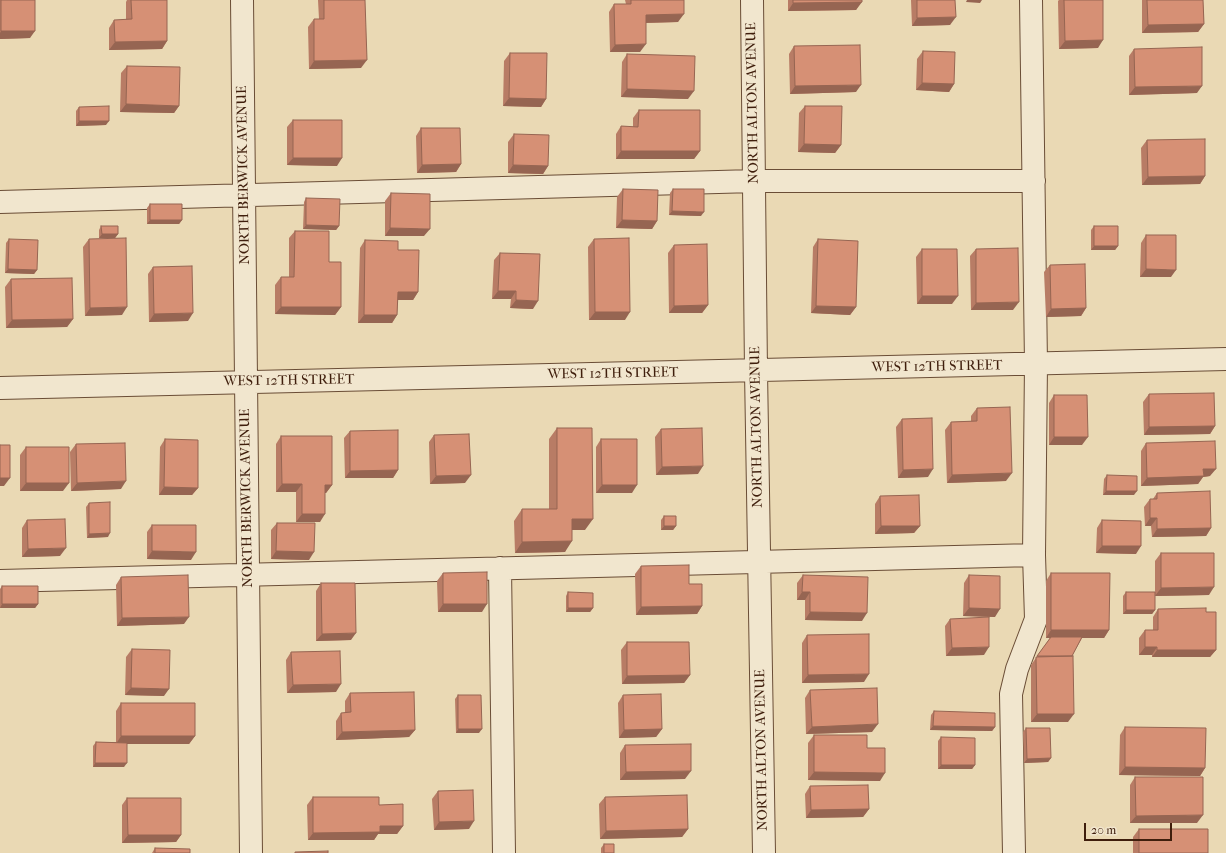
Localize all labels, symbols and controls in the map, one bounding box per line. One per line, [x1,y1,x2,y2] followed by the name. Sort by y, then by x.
[743,22,763,184] street label: NORTH ALTON AVENUE
[234,85,254,265] street label: NORTH BERWICK AVENUE
[747,346,767,508] street label: NORTH ALTON AVENUE
[871,357,1003,377] street label: WEST 12TH STREET
[547,364,679,384] street label: WEST 12TH STREET
[223,371,355,391] street label: WEST 12TH STREET
[237,408,257,588] street label: NORTH BERWICK AVENUE
[752,669,772,831] street label: NORTH ALTON AVENUE
[1086,815,1174,841] scale bar
[1091,823,1116,837] text: 20 m

